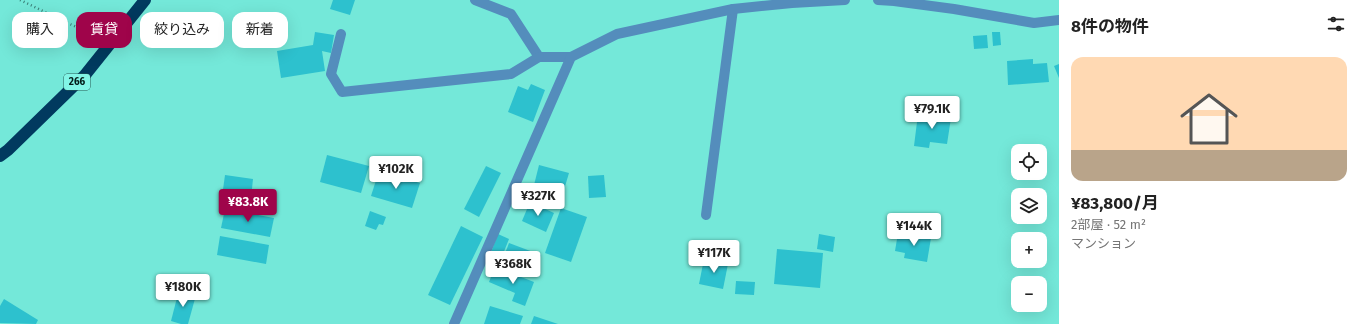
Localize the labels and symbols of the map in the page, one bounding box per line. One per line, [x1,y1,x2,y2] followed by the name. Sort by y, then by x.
[64,74,90,90] road number: 266
[899,96,965,130] pin: ¥79.1K
[368,156,424,190] pin: ¥102K
[510,183,566,217] pin: ¥327K
[215,189,281,223] pin: ¥83.8K
[886,213,942,247] pin: ¥144K
[686,240,742,274] pin: ¥117K
[485,251,541,285] pin: ¥368K
[155,274,211,308] pin: ¥180K

